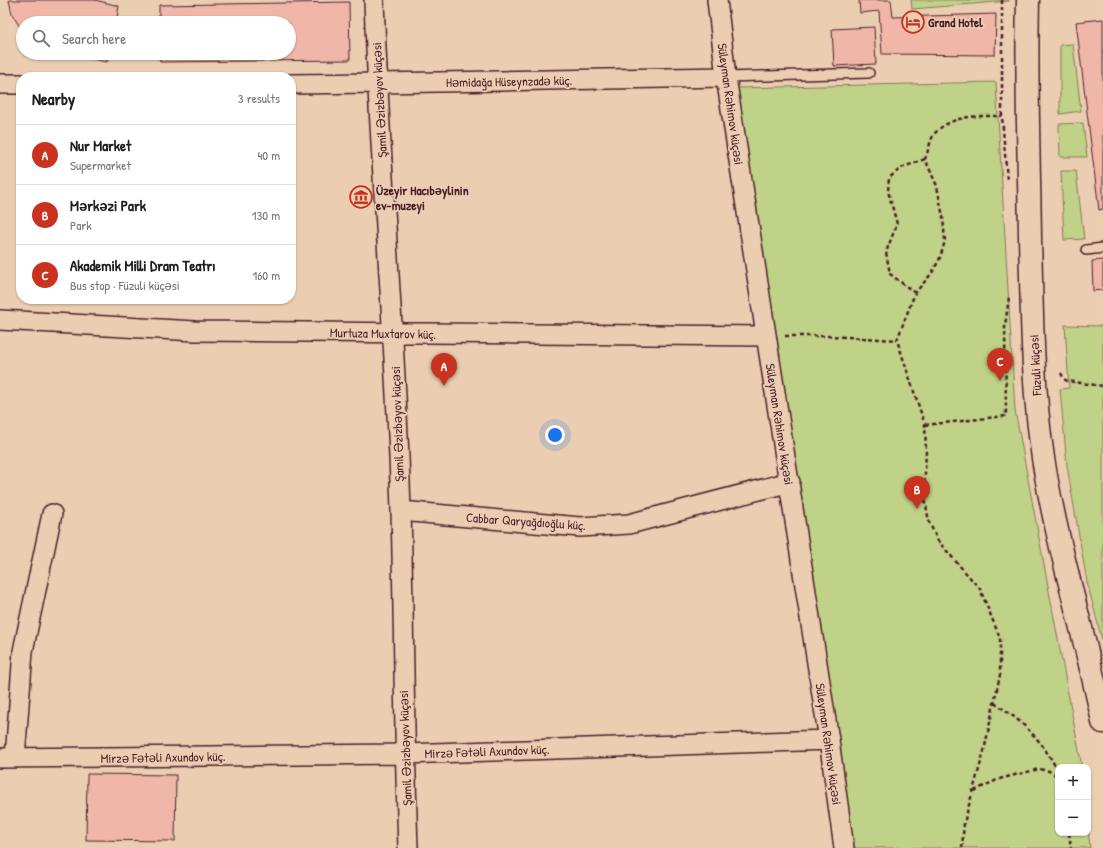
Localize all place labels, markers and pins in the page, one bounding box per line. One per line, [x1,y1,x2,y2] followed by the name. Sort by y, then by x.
[900,9,926,35] hotel icon: Grand Hotel
[928,13,983,31] place label: Grand Hotel
[376,181,469,215] place label: Üzeyir Hacıbəylinin ev-muzeyi
[348,184,374,210] museum icon: Üzeyir Hacıbəylinin ev-muzeyi
[987,348,1013,381] pin: C
[431,353,457,386] pin: A
[904,476,930,509] pin: B

